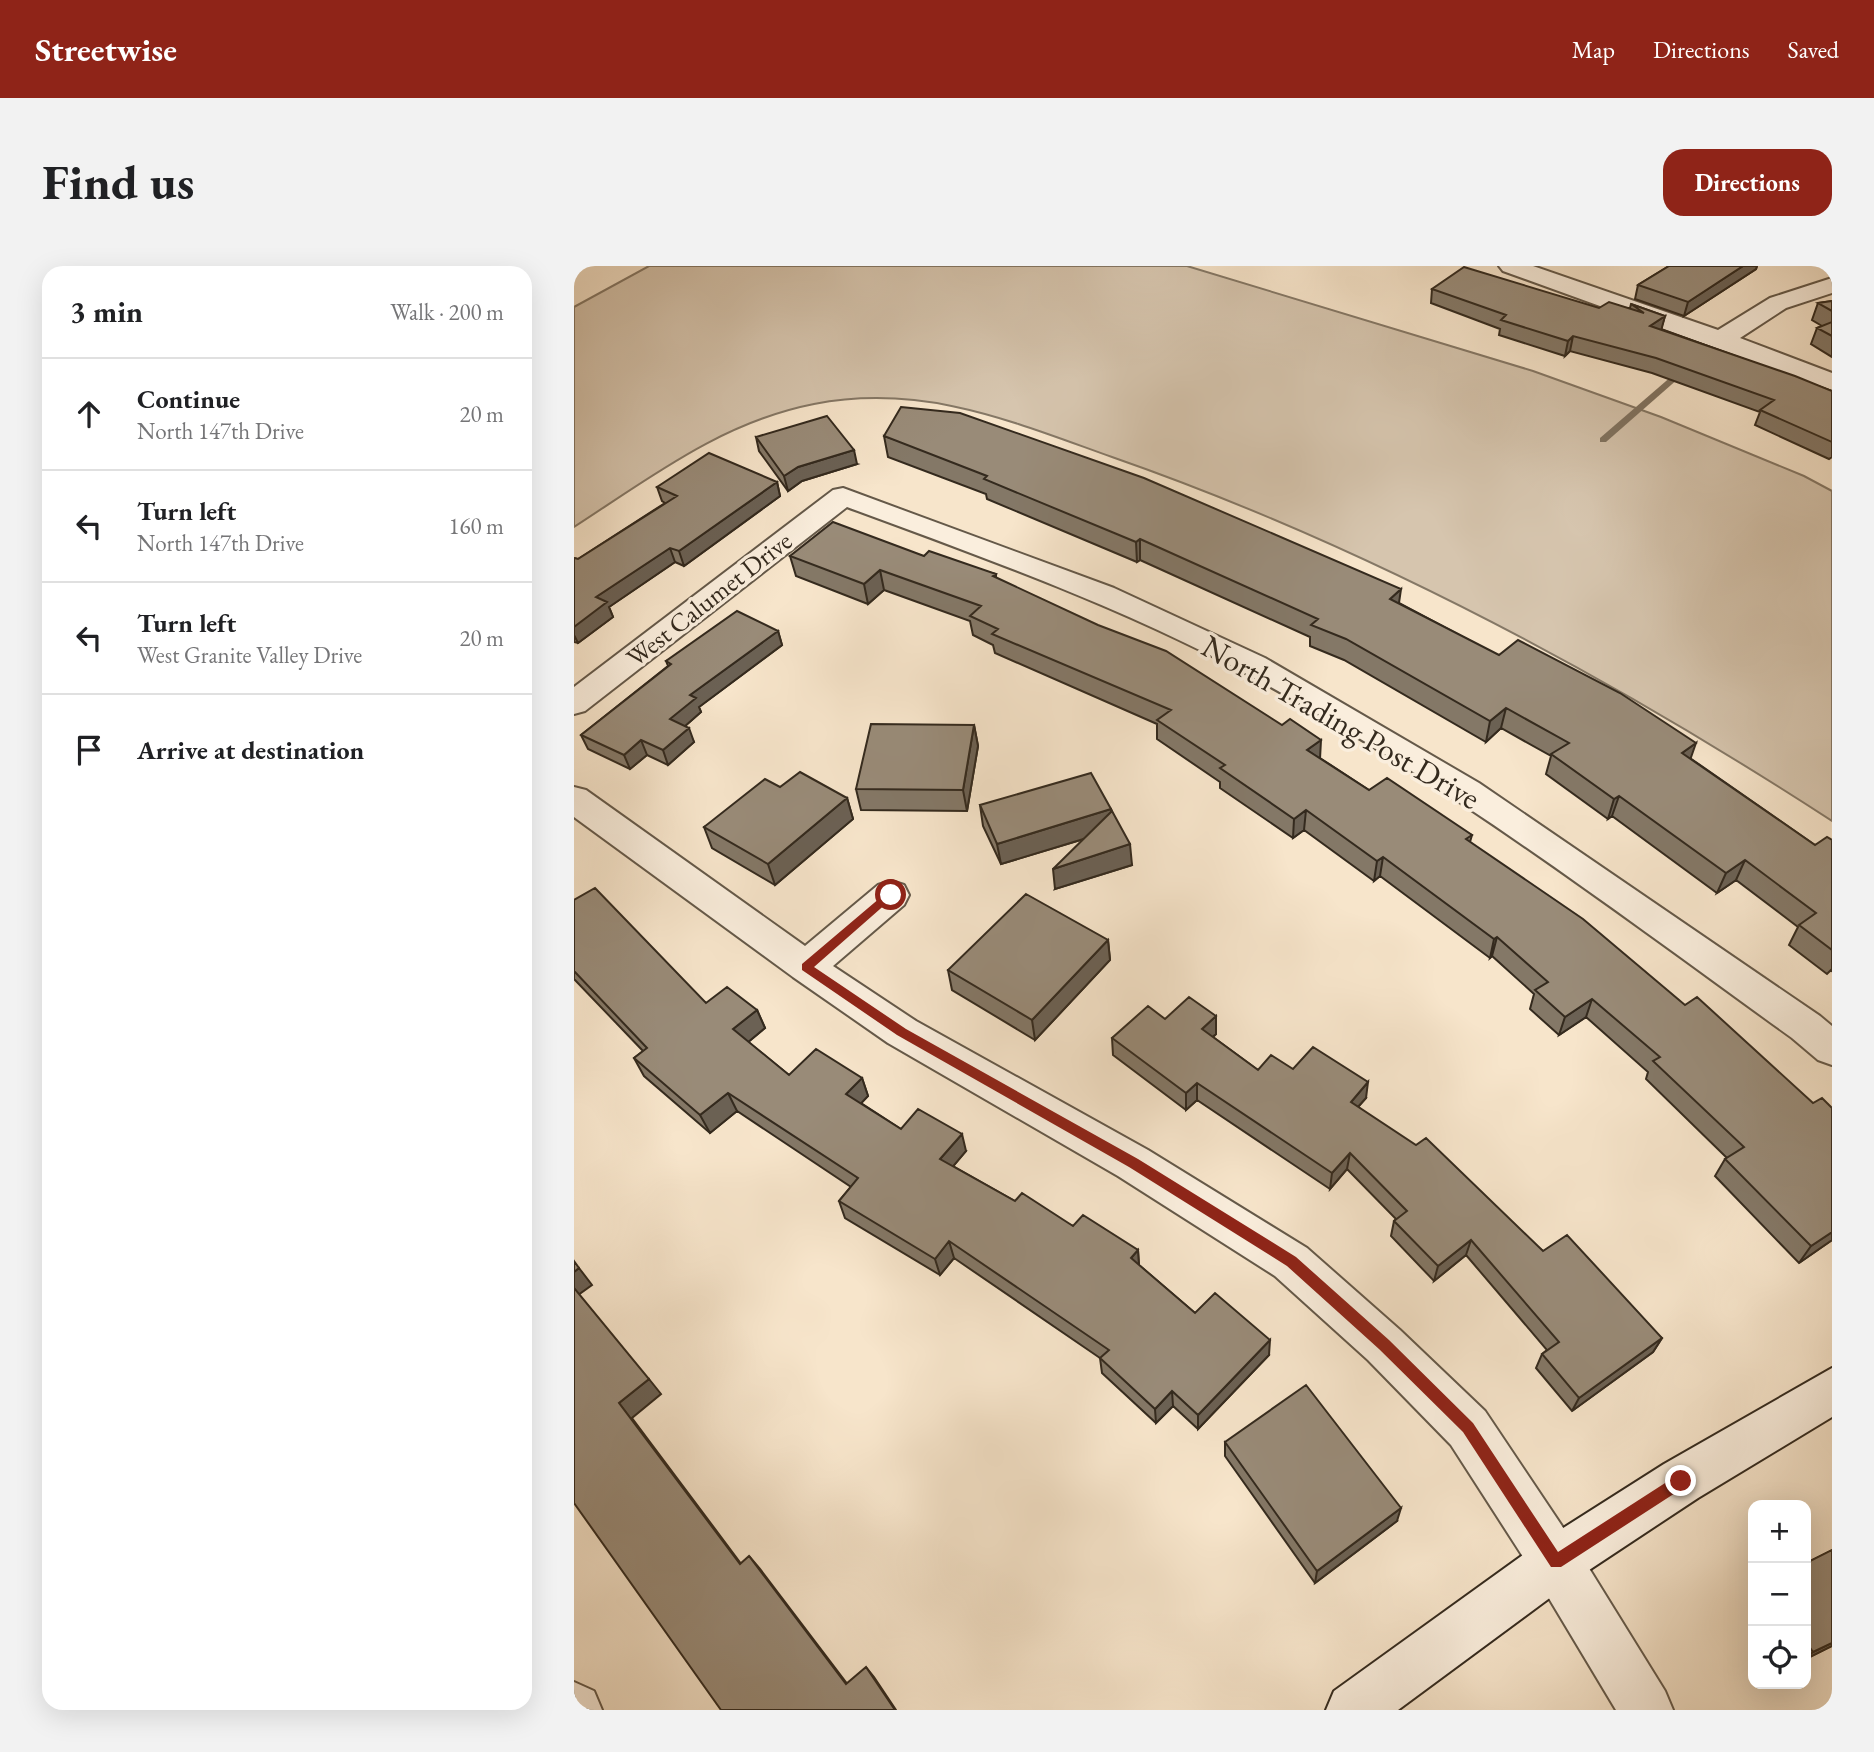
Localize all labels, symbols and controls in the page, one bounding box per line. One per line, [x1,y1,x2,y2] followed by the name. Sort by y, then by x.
[35,28,177,71] text: Streetwise
[1572,34,1615,65] text: Map
[1653,34,1750,65] text: Directions
[1788,34,1839,65] text: Saved
[1663,149,1832,216] button: Directions
[42,150,194,214] text: Find us
[70,292,143,331] text: 3 min
[390,297,504,327] text: Walk · 200 m
[137,382,240,416] text: Continue
[70,395,108,433] icon: ahead
[459,399,504,429] text: 20 m
[137,416,304,446] text: North 147th Drive
[137,494,236,528] text: Turn left
[70,507,108,545] icon: left
[448,511,504,541] text: 160 m
[619,524,799,674] street label: West Calumet Drive
[137,528,304,558] text: North 147th Drive
[137,606,236,640] text: Turn left
[70,619,108,657] icon: left
[459,623,504,653] text: 20 m
[1194,625,1488,819] street label: North Trading Post Drive
[137,640,362,670] text: West Granite Valley Drive
[70,731,108,769] icon: arrive
[137,733,364,767] text: Arrive at destination
[875,879,906,910] route start
[1665,1465,1696,1496] route end
[1748,1500,1811,1689] map controls
[1748,1500,1811,1563] button: +
[1748,1563,1811,1626] button: −
[1748,1626,1811,1689] button: locate

